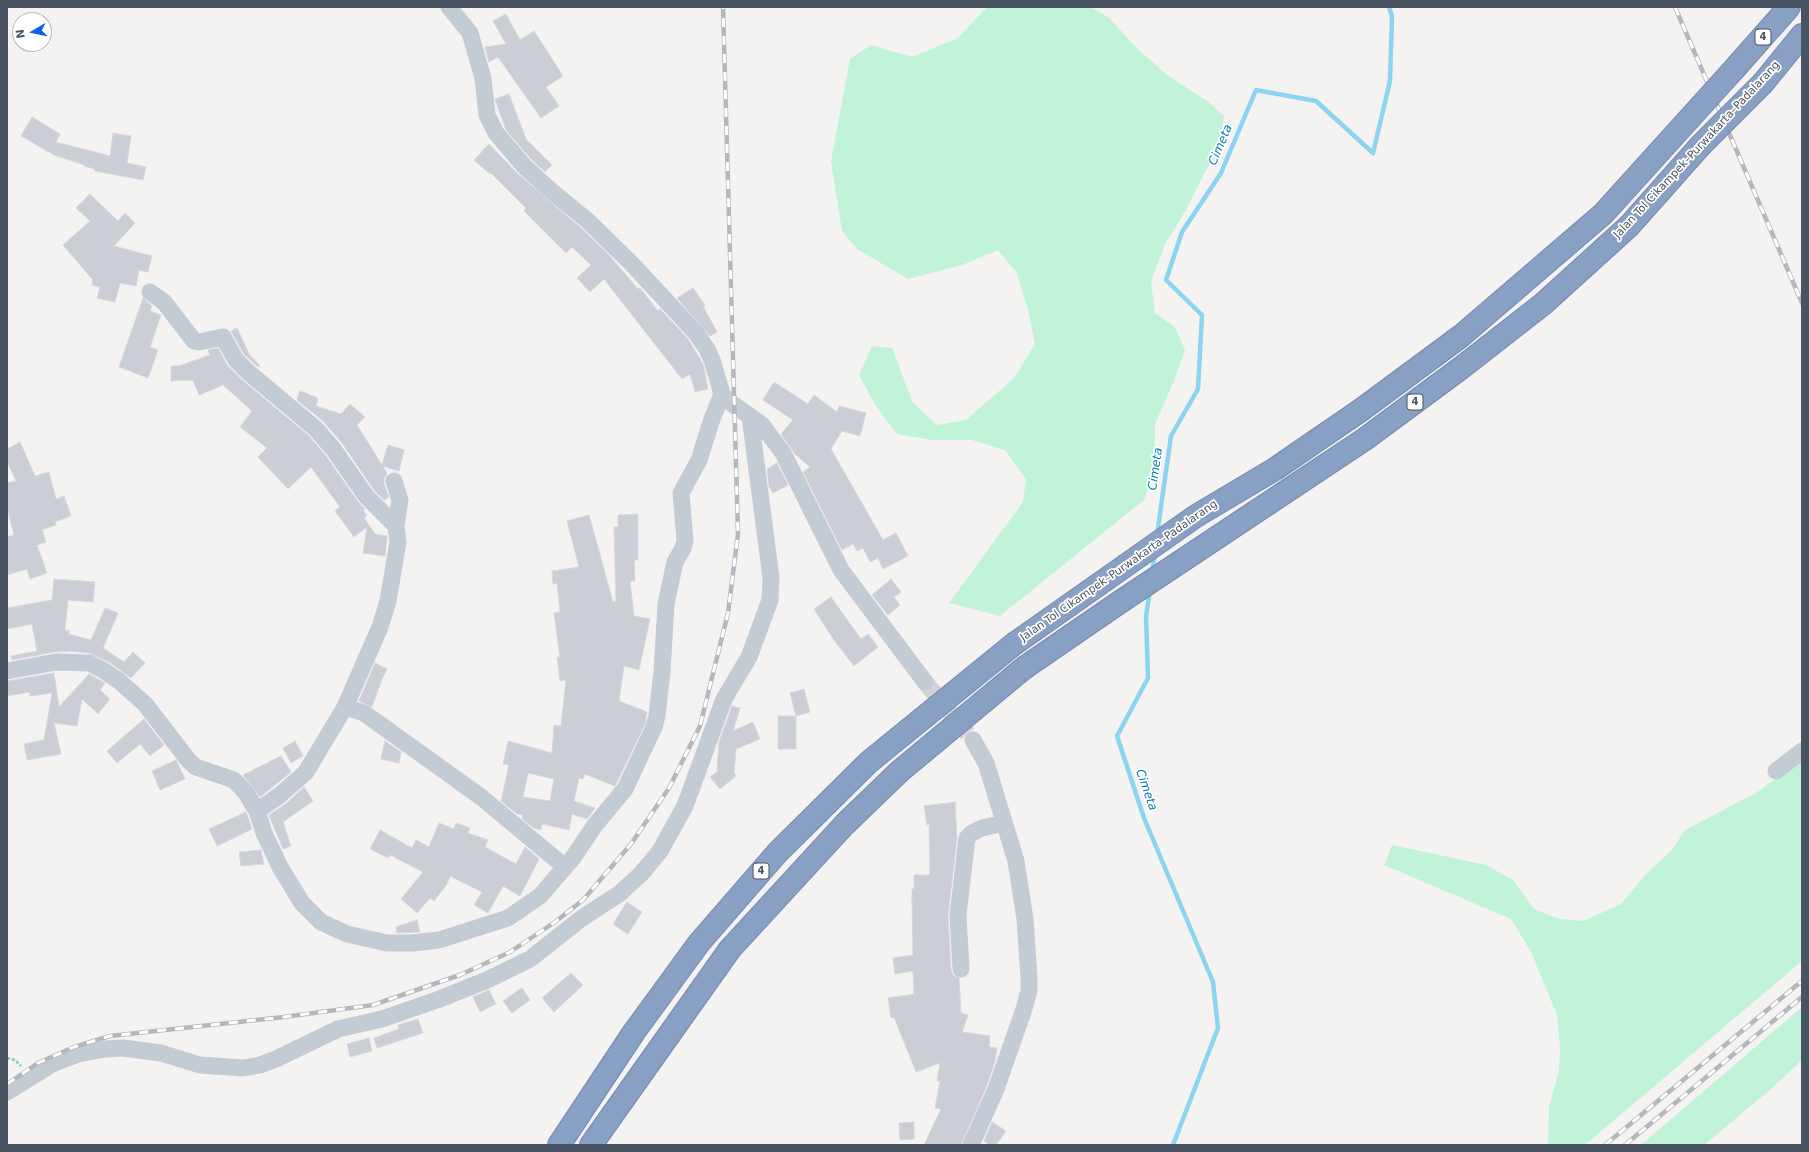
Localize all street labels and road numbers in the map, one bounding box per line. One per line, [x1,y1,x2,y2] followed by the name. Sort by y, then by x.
[1755,29,1771,45] road number: 4
[1611,59,1783,241] street label: Jalan Tol Cikampek–Purwakarta–Padalarang
[1407,394,1423,410] road number: 4
[1018,497,1220,645] street label: Jalan Tol Cikampek–Purwakarta–Padalarang
[753,863,769,879] road number: 4

